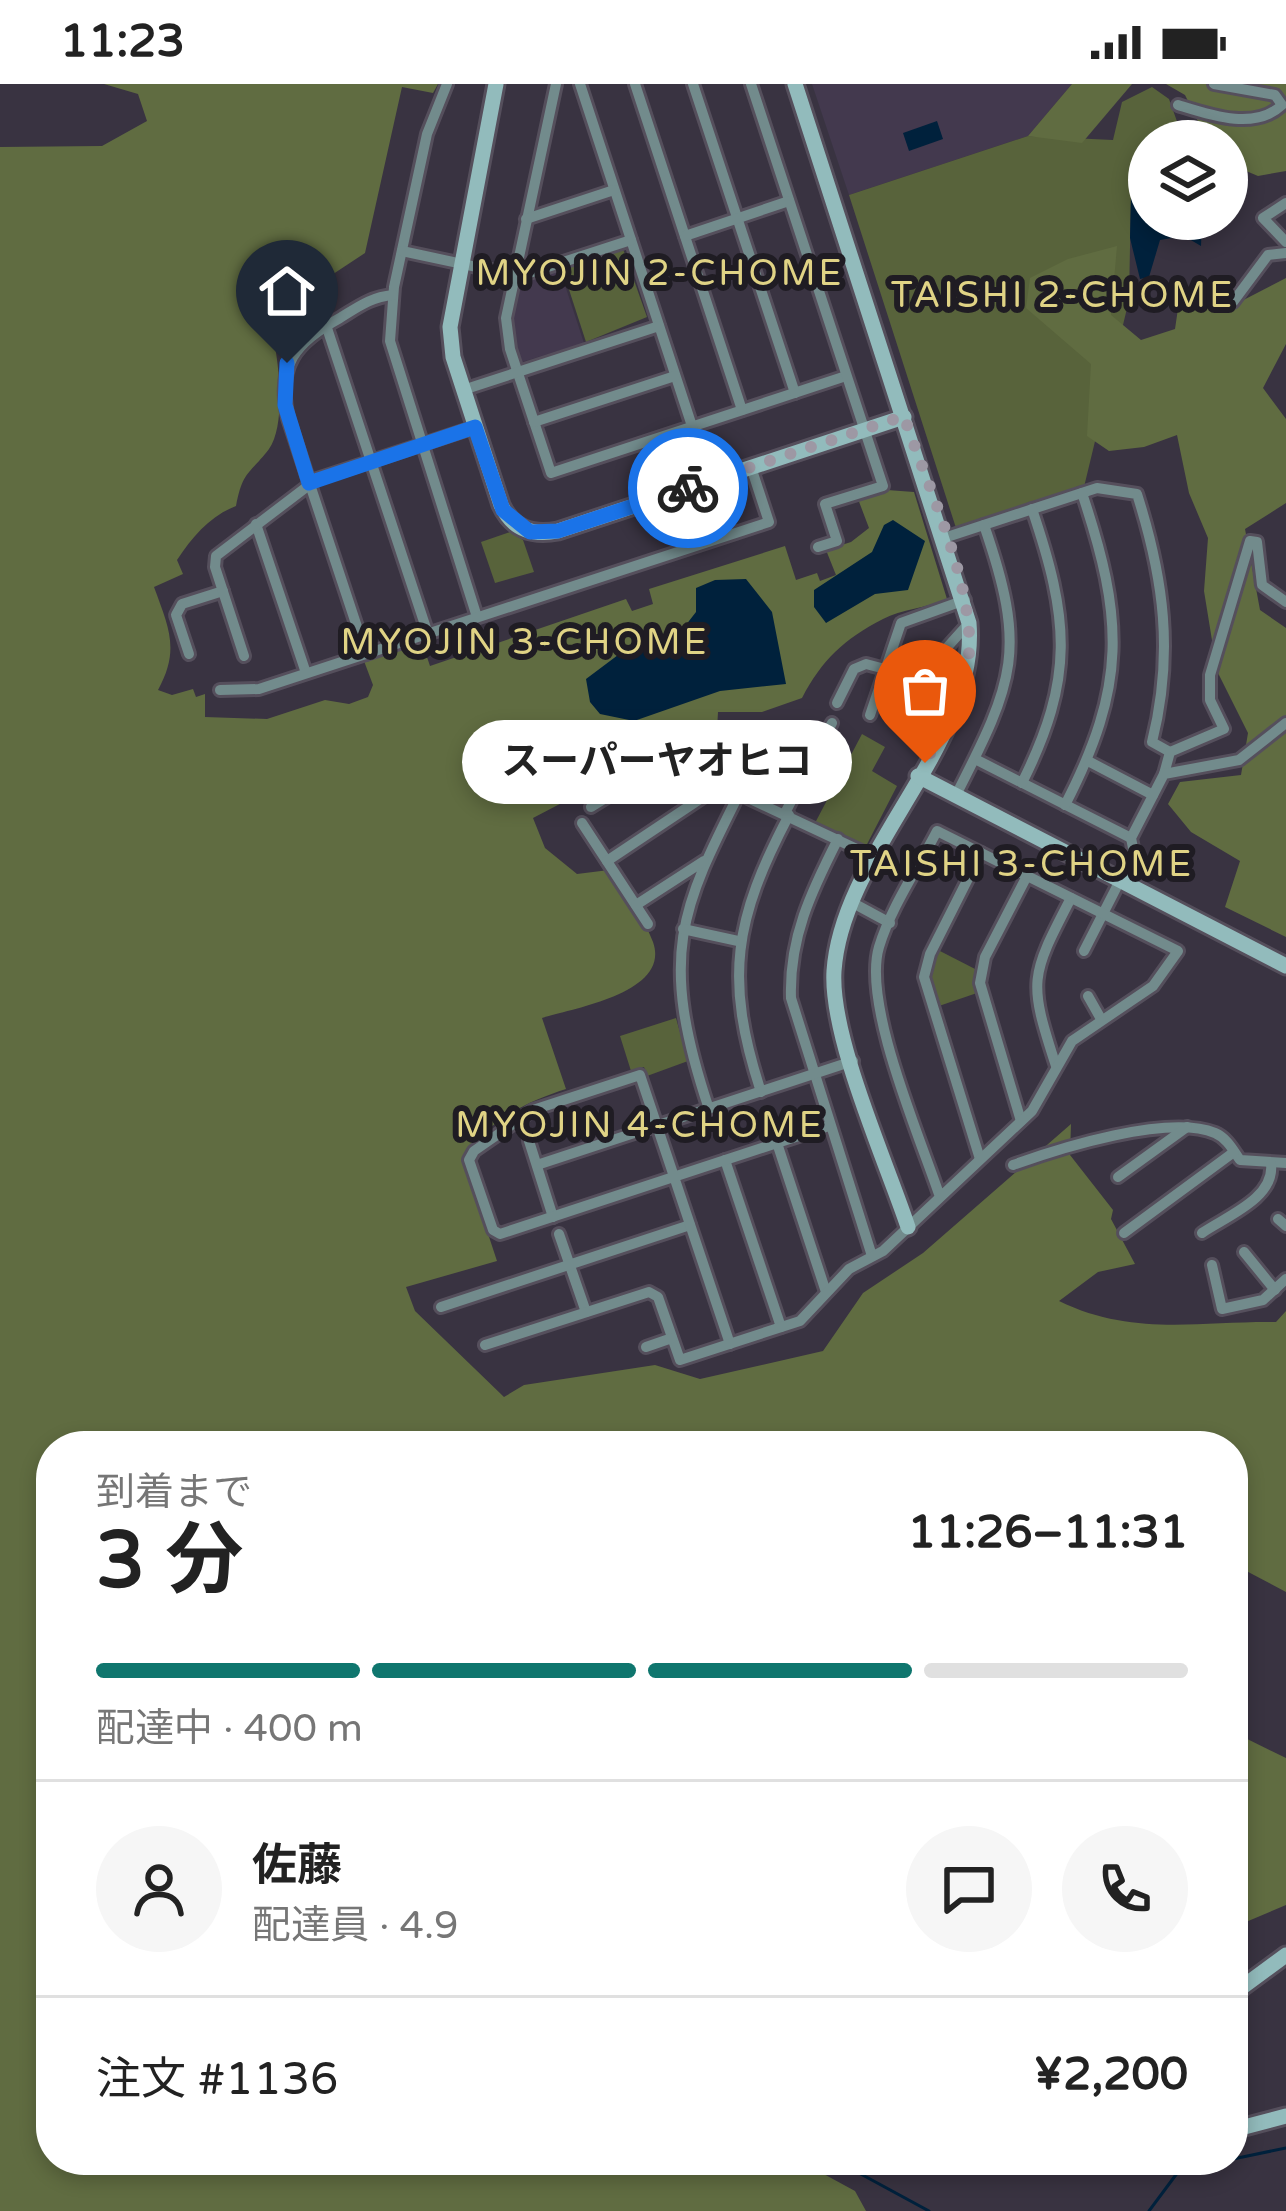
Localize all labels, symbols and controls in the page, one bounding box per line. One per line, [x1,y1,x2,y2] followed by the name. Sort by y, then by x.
[60,15,185,69] text: 11:23
[1128,120,1248,240] map controls
[1128,120,1248,240] button: layers
[236,240,338,363] pin
[476,252,845,295] district label: MYOJIN 2-CHOME
[254,258,320,324] icon: home
[891,274,1235,317] district label: TAISHI 2-CHOME
[628,428,748,548] courier
[655,455,721,521] icon: bike
[341,621,710,664] district label: MYOJIN 3-CHOME
[874,640,976,763] pin
[892,658,958,724] icon: bag
[463,721,853,805] callout: スーパーヤオヒコ
[501,738,813,785] text: スーパーヤオヒコ
[850,843,1194,886] district label: TAISHI 3-CHOME
[455,1104,825,1147] district label: MYOJIN 4-CHOME
[96,1469,252,1516] text: 到着まで
[908,1506,1188,1560] text: 11:26–11:31
[96,1514,243,1608] text: 3 分
[96,1705,363,1752] text: 配達中 · 400 m
[96,1826,222,1952] button: person
[906,1826,1032,1952] button: chat
[1062,1826,1188,1952] button: phone
[252,1839,342,1893] text: 佐藤
[252,1902,459,1949] text: 配達員 · 4.9
[1034,2048,1188,2102] text: ¥2,200
[96,2053,338,2107] text: 注文 #1136

